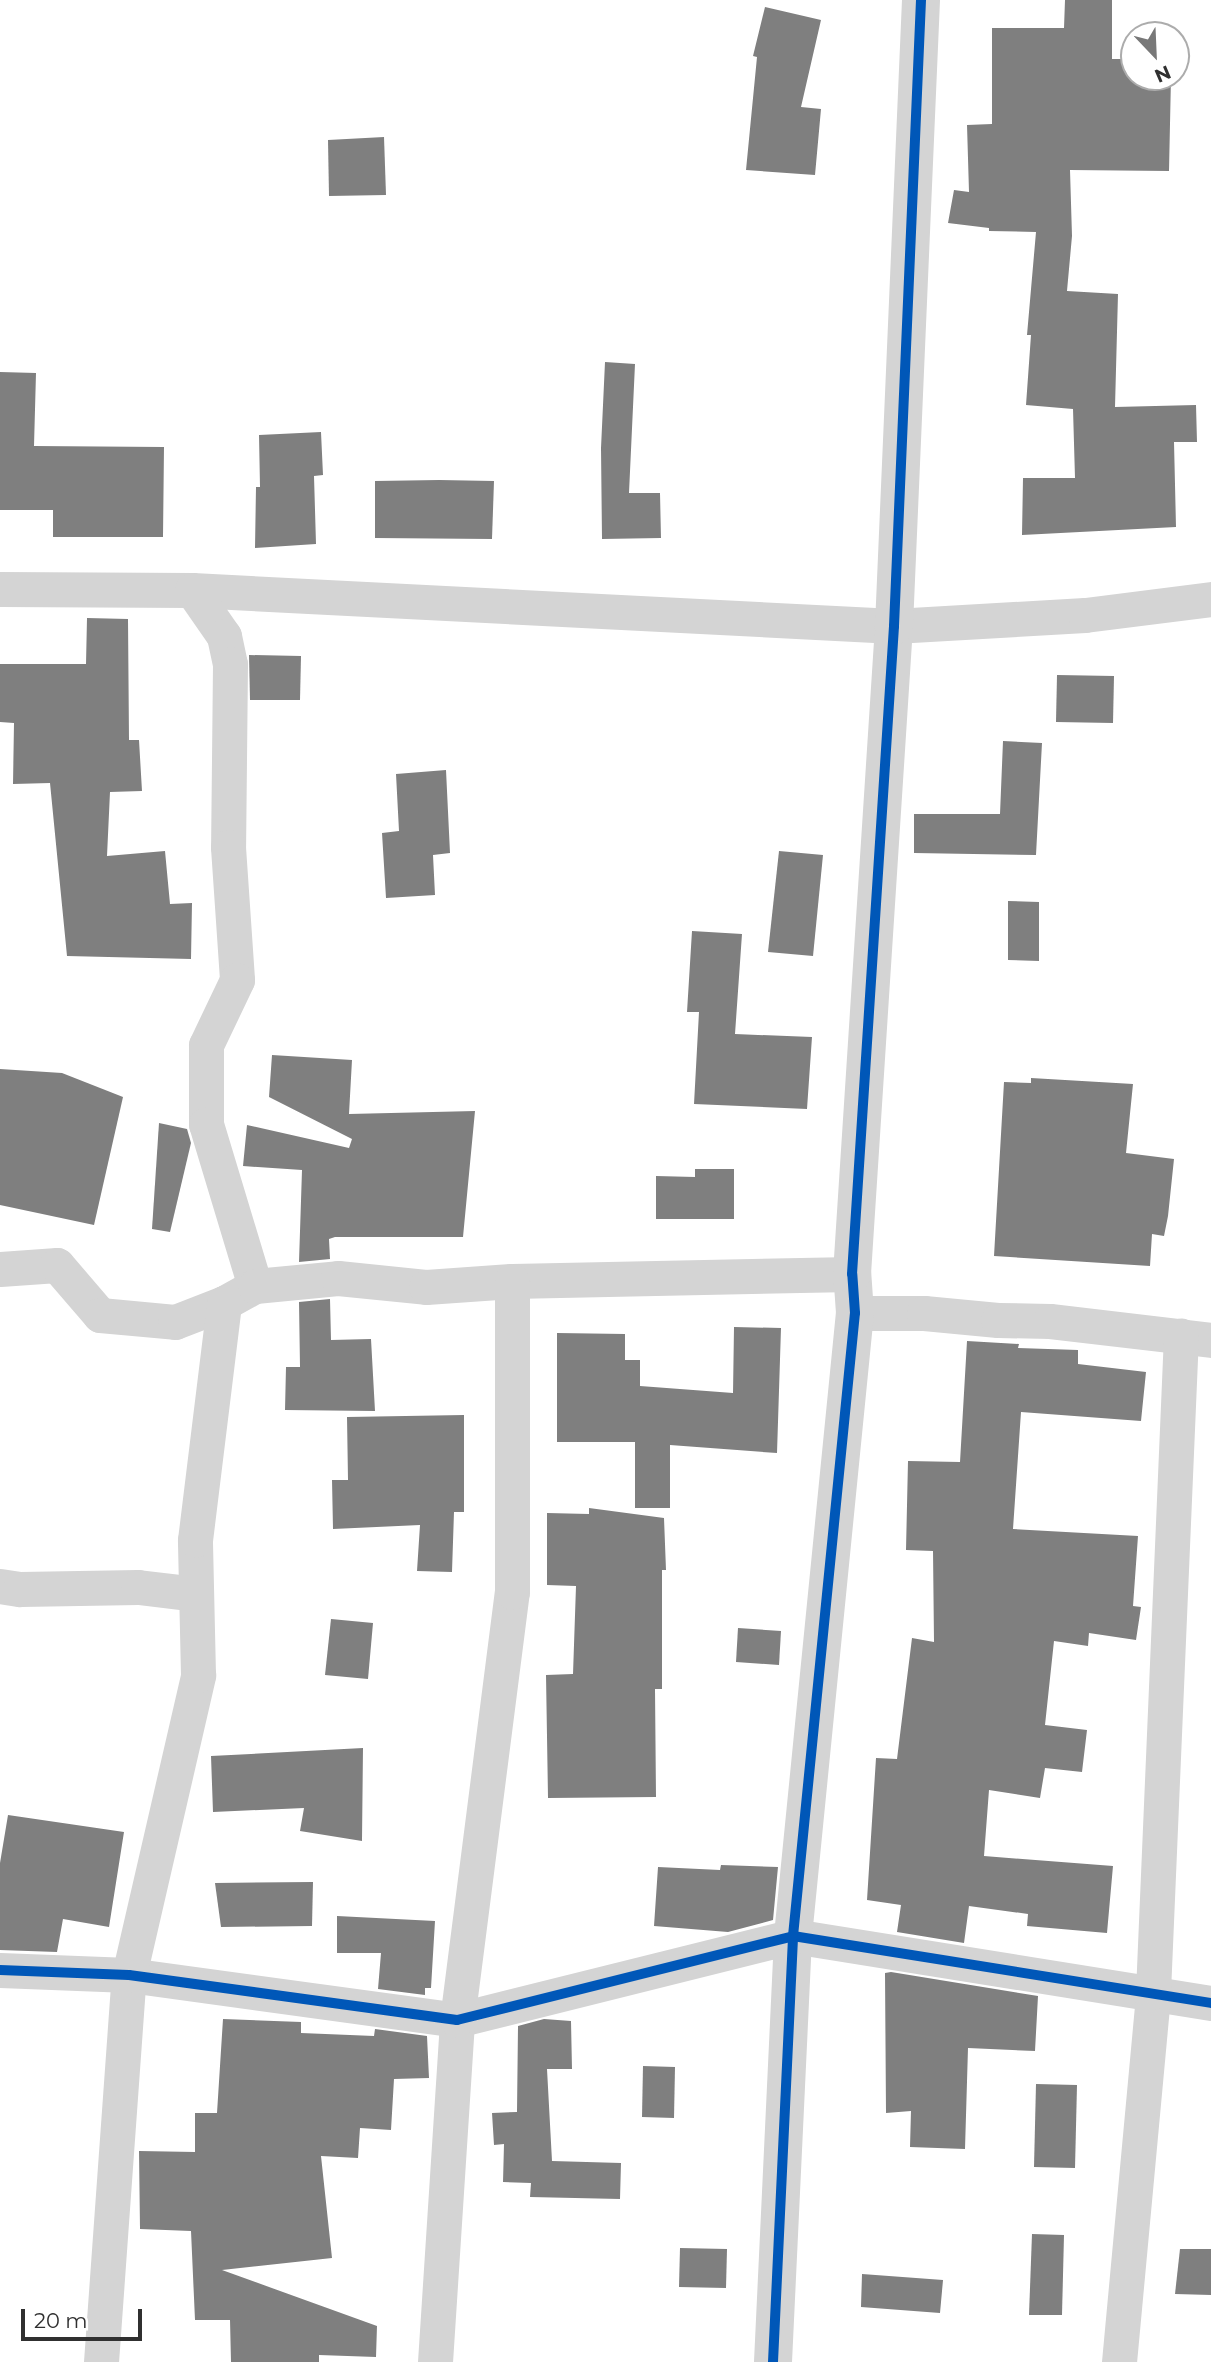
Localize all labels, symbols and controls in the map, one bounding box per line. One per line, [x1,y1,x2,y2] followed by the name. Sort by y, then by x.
[1120,21,1190,91] north arrow
[1151,60,1174,88] text: N
[24,2296,145,2340] scale bar
[34,2308,88,2333] text: 20 m

